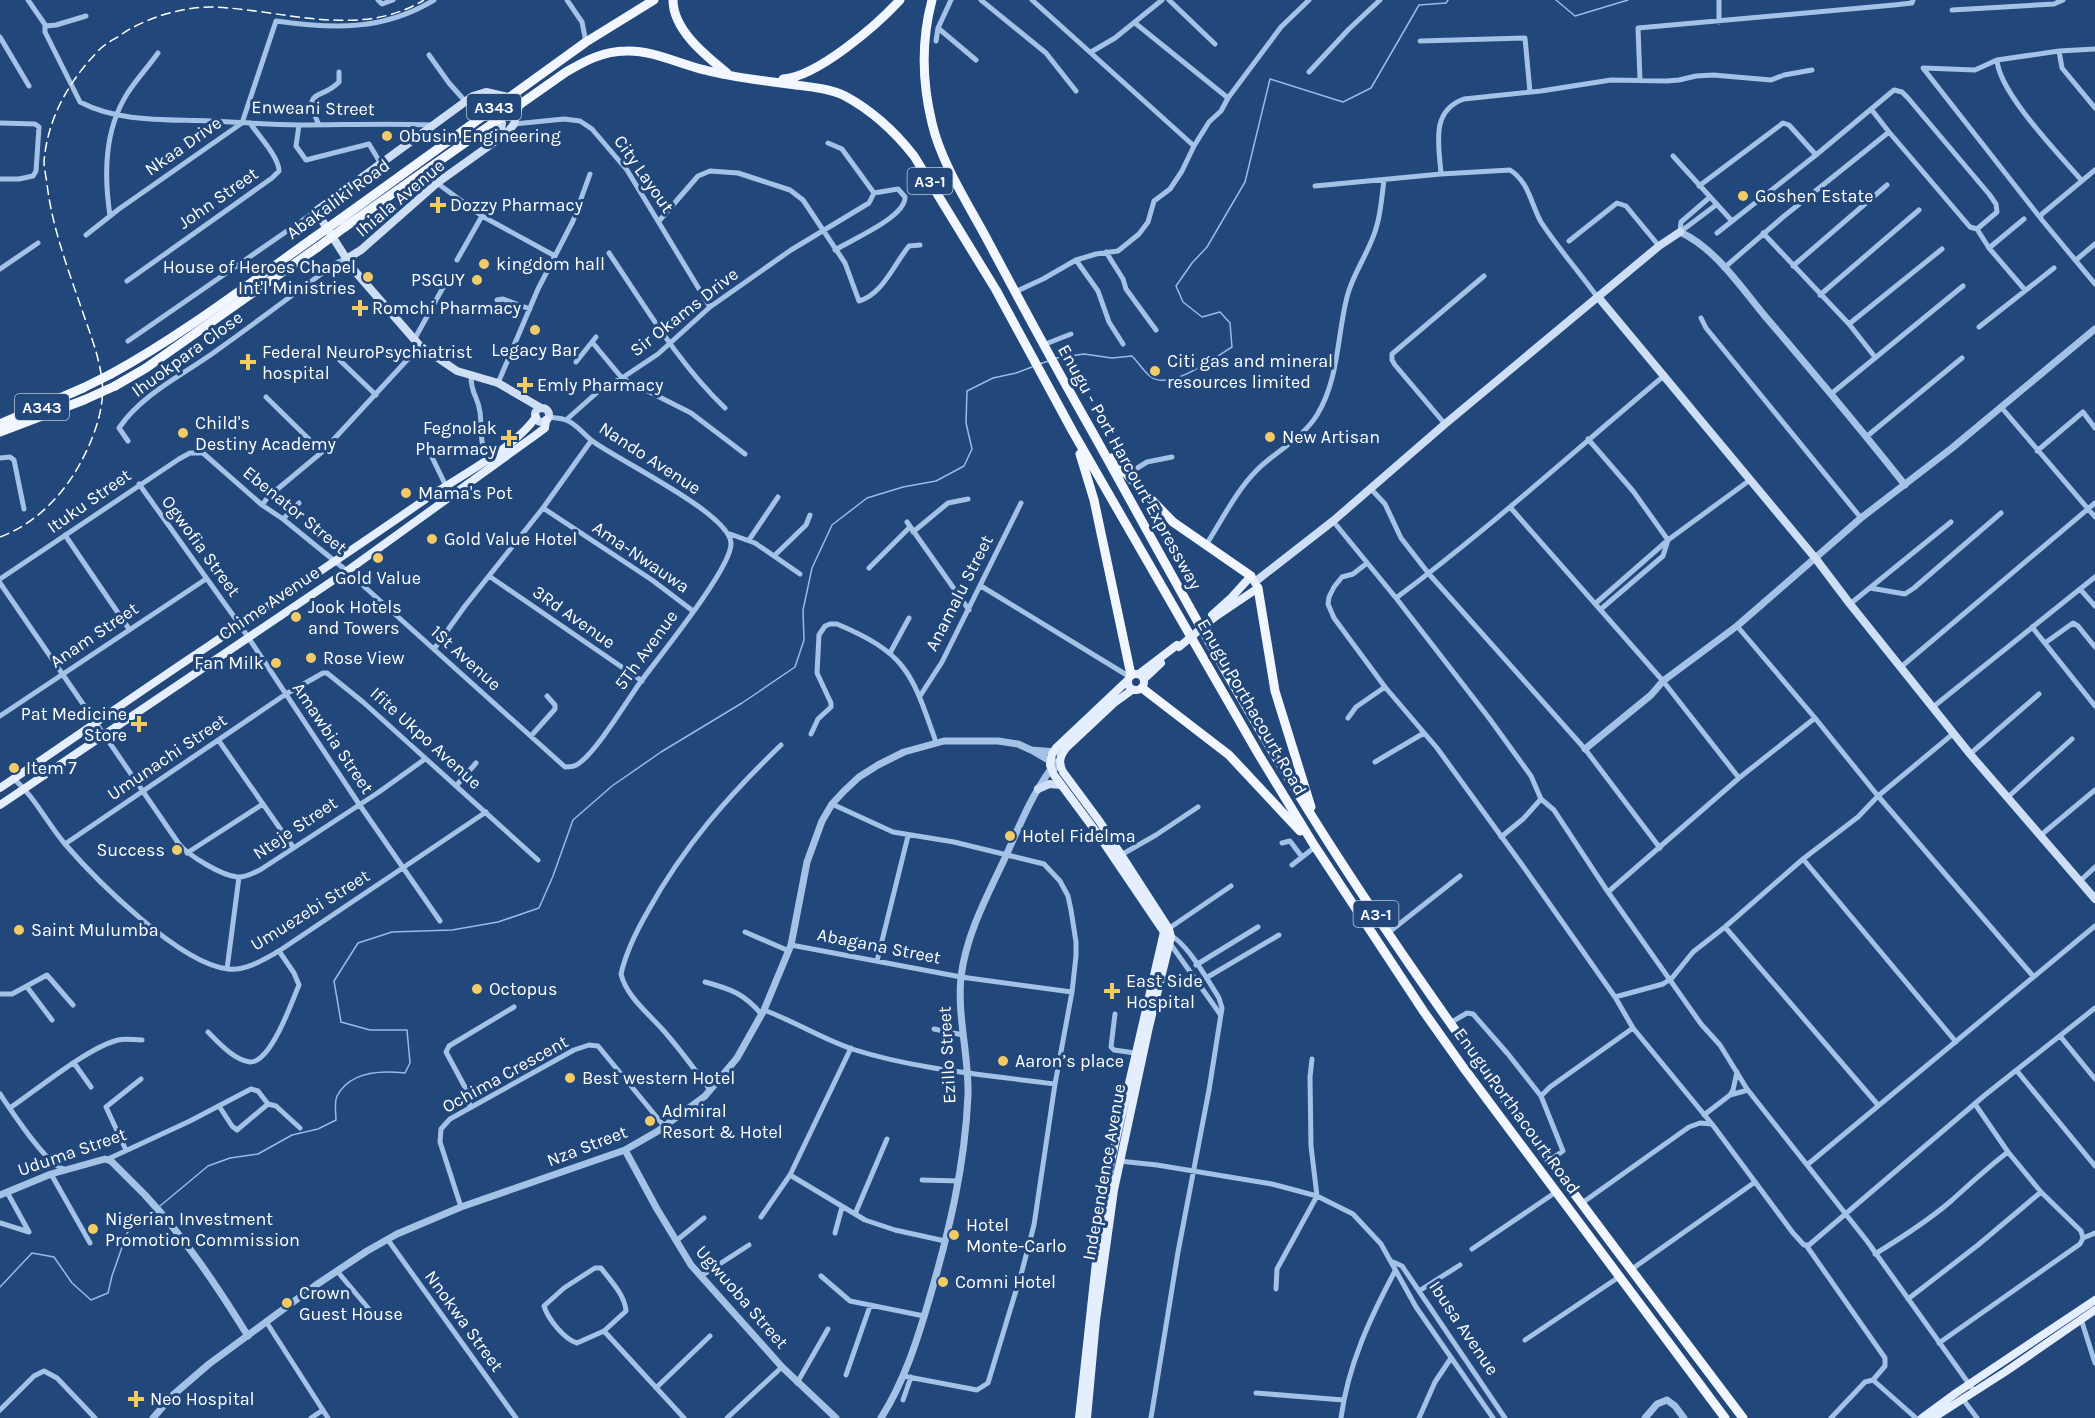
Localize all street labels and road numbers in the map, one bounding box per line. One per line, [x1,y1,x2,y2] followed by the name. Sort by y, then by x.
[467,94,521,120] road number: A343
[251,96,375,120] street label: Enweani Street
[140,112,226,180] street label: Nkaa Drive
[609,131,679,217] street label: City Layout
[282,154,394,244] street label: Abakaliki Road
[351,154,449,242] street label: Ihiala Avenue
[174,162,262,234] street label: John Street
[908,168,952,194] road number: A3-1
[625,263,743,361] street label: Sir Okams Drive
[127,306,247,402] street label: Ihuokpara Close
[1053,341,1207,594] street label: Enugu - Port Harcourt Expressway
[15,394,69,420] road number: A343
[595,417,705,499] street label: Nando Avenue
[238,461,352,559] street label: Ebenator Street
[43,464,135,538] street label: Ituku Street
[157,491,245,601] street label: Ogwofia Street
[588,516,694,598] street label: Ama-Nwauwa
[920,531,998,655] street label: Anamalu Street
[214,561,324,645] street label: Chime Avenue
[528,581,620,653] street label: 3Rd Avenue
[46,597,142,673] street label: Anam Street
[610,606,682,694] street label: 5Th Avenue
[1192,615,1312,799] street label: Enugu Porthacourt Road
[426,621,506,695] street label: 1St Avenue
[288,678,379,798] street label: Amawbia Street
[366,682,486,794] street label: Ifite Ukpo Avenue
[103,709,231,805] street label: Umunachi Street
[249,792,342,864] street label: Nteje Street
[246,864,374,955] street label: Umuezebi Street
[1354,901,1398,927] road number: A3-1
[815,923,943,969] street label: Abagana Street
[933,1005,961,1104] street label: Ezillo Street
[1449,1024,1585,1198] street label: Enugu Porthacourt Road
[438,1030,572,1118] street label: Ochima Crescent
[1078,1082,1130,1262] street label: Independence Avenue
[544,1121,631,1171] street label: Nza Street
[15,1123,130,1181] street label: Uduma Street
[691,1241,793,1353] street label: Ugwuoba Street
[420,1266,508,1376] street label: Nnokwa Street
[1424,1276,1504,1380] street label: Ibusa Avenue

